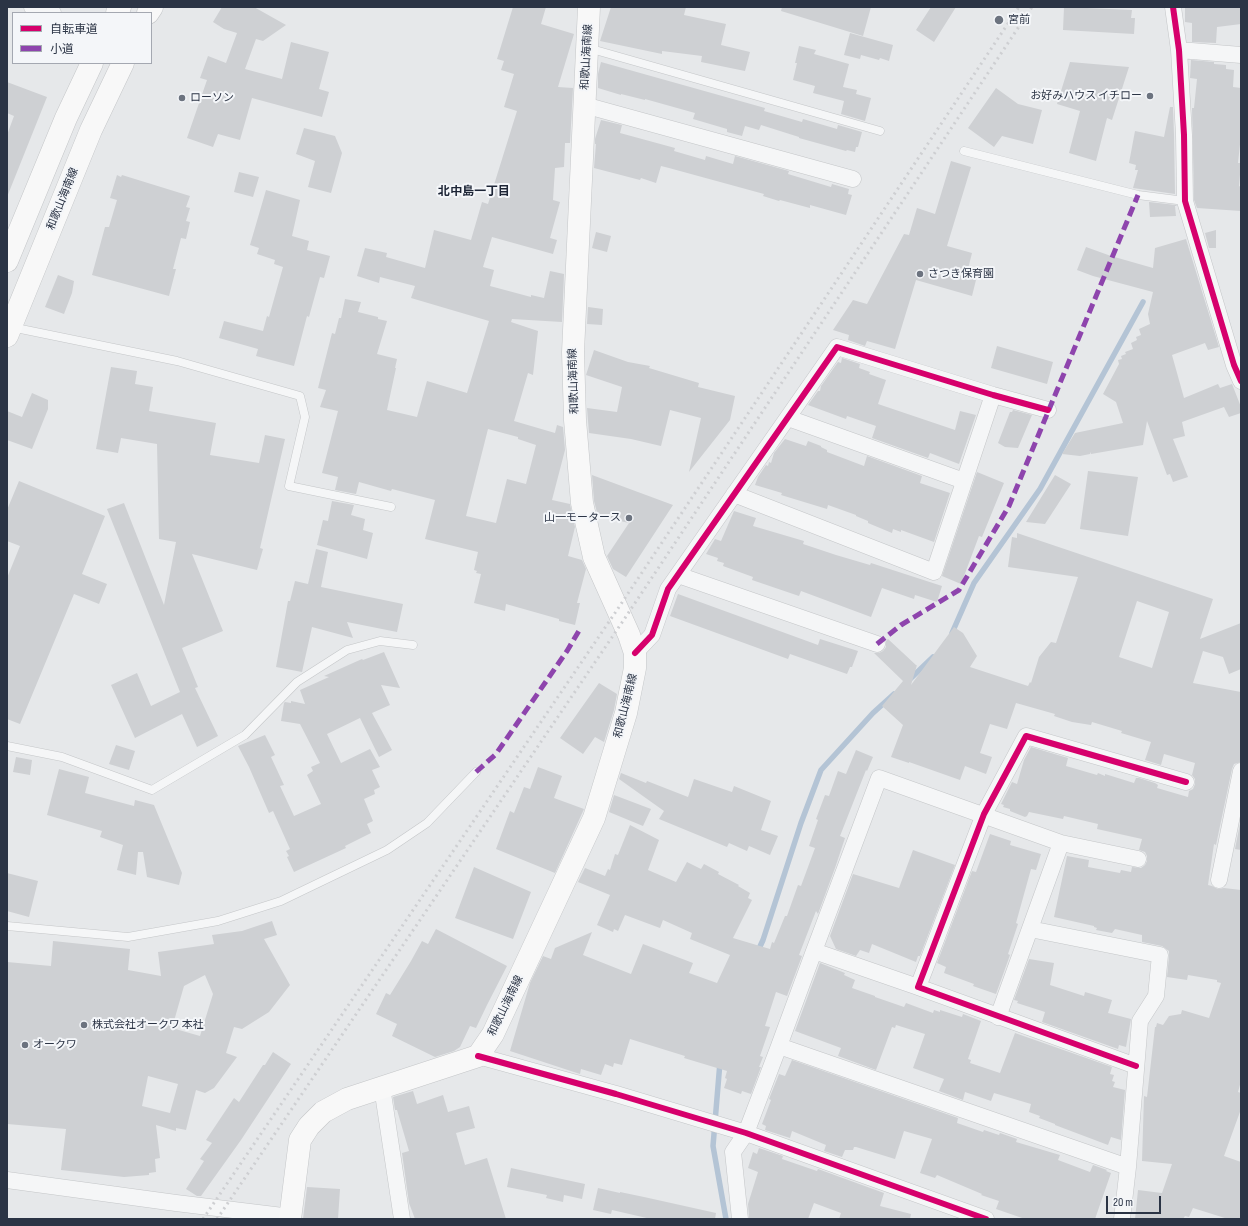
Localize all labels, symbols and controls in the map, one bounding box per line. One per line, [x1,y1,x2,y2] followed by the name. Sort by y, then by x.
[12,12,152,64] legend
[1008,13,1030,27] place label: 宮前
[993,14,1005,26] marker: 宮前
[50,22,98,37] text: 自転車道
[579,24,595,90] street label: 和歌山海南線
[50,42,74,57] text: 小道
[1030,89,1142,103] place label: お好みハウス イチロー
[190,91,234,105] place label: ローソン
[1145,91,1155,101] marker: お好みハウス イチロー
[177,93,187,103] marker: ローソン
[45,166,81,232] street label: 和歌山海南線
[438,185,510,199] district label: 北中島一丁目
[928,267,994,281] place label: さつき保育園
[915,269,925,279] marker: さつき保育園
[566,348,582,414] street label: 和歌山海南線
[544,511,621,525] place label: 山一モータース
[624,513,634,523] marker: 山一モータース
[612,672,640,740] street label: 和歌山海南線
[486,973,526,1039] street label: 和歌山海南線
[92,1018,204,1032] place label: 株式会社オークワ 本社
[79,1020,89,1030] marker: 株式会社オークワ 本社
[33,1038,77,1052] place label: オークワ
[20,1040,30,1050] marker: オークワ
[1108,1188,1163,1214] scale bar
[1113,1195,1133,1210] text: 20 m

